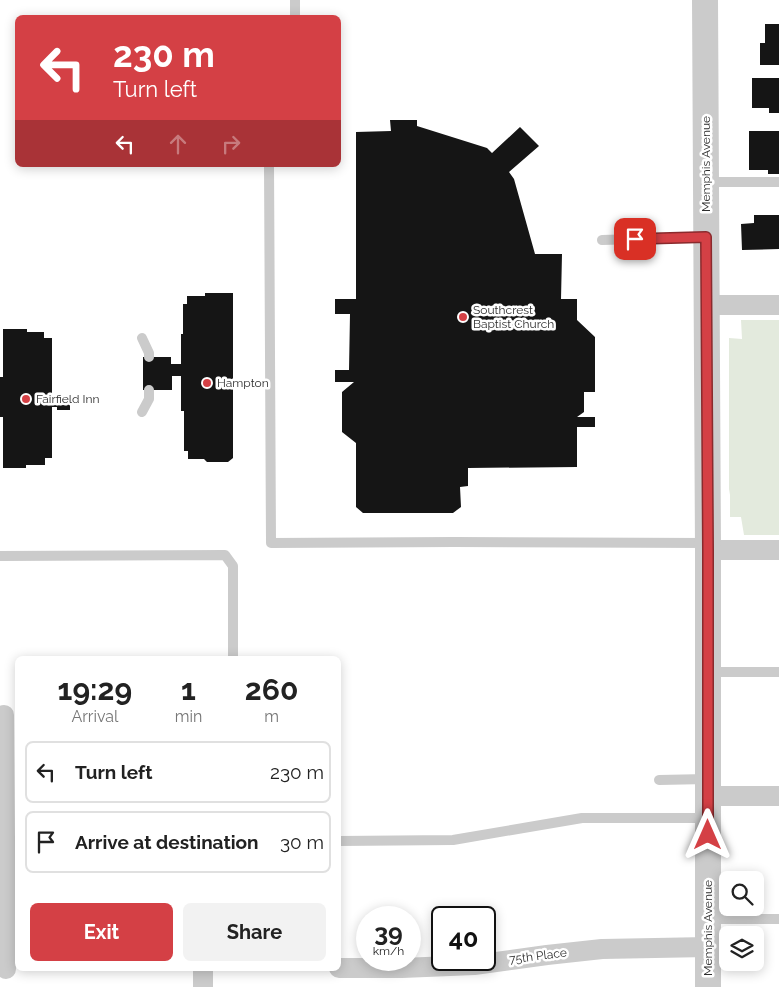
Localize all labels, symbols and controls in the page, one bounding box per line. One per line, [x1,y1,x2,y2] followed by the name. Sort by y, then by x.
[113,34,215,75] text: 230 m
[30,35,95,100] icon: left
[113,76,197,102] text: Turn left
[699,116,713,212] street label: Memphis Avenue
[111,130,139,158] icon: left
[164,130,192,158] icon: ahead
[217,130,245,158] icon: right
[614,218,656,260] pin
[621,225,649,253] icon: arrive
[473,303,554,331] place label: Southcrest Baptist Church
[457,311,469,323] marker: Southcrest Baptist Church
[217,376,269,390] place label: Hampton
[201,377,213,389] marker: Hampton
[36,392,100,406] place label: Fairfield Inn
[20,393,32,405] marker: Fairfield Inn
[58,672,132,707] text: 19:29
[181,672,196,707] text: 1
[245,672,298,707] text: 260
[71,707,118,726] text: Arrival
[175,707,202,726] text: min
[264,707,279,726] text: m
[32,758,60,786] icon: left
[75,761,152,783] text: Turn left
[270,761,324,783] text: 230 m
[681,808,733,860] position arrow
[32,828,60,856] icon: arrive
[75,831,259,853] text: Arrive at destination
[280,831,324,853] text: 30 m
[719,871,764,971] map controls
[719,871,764,916] button: search
[701,880,715,976] street label: Memphis Avenue
[30,903,173,961] button: Exit
[183,903,326,961] button: Share
[431,906,496,971] speed limit sign: 40
[374,917,403,947] text: 39
[719,926,764,971] button: layers
[373,944,404,958] text: km/h
[509,946,567,966] street label: 75th Place

